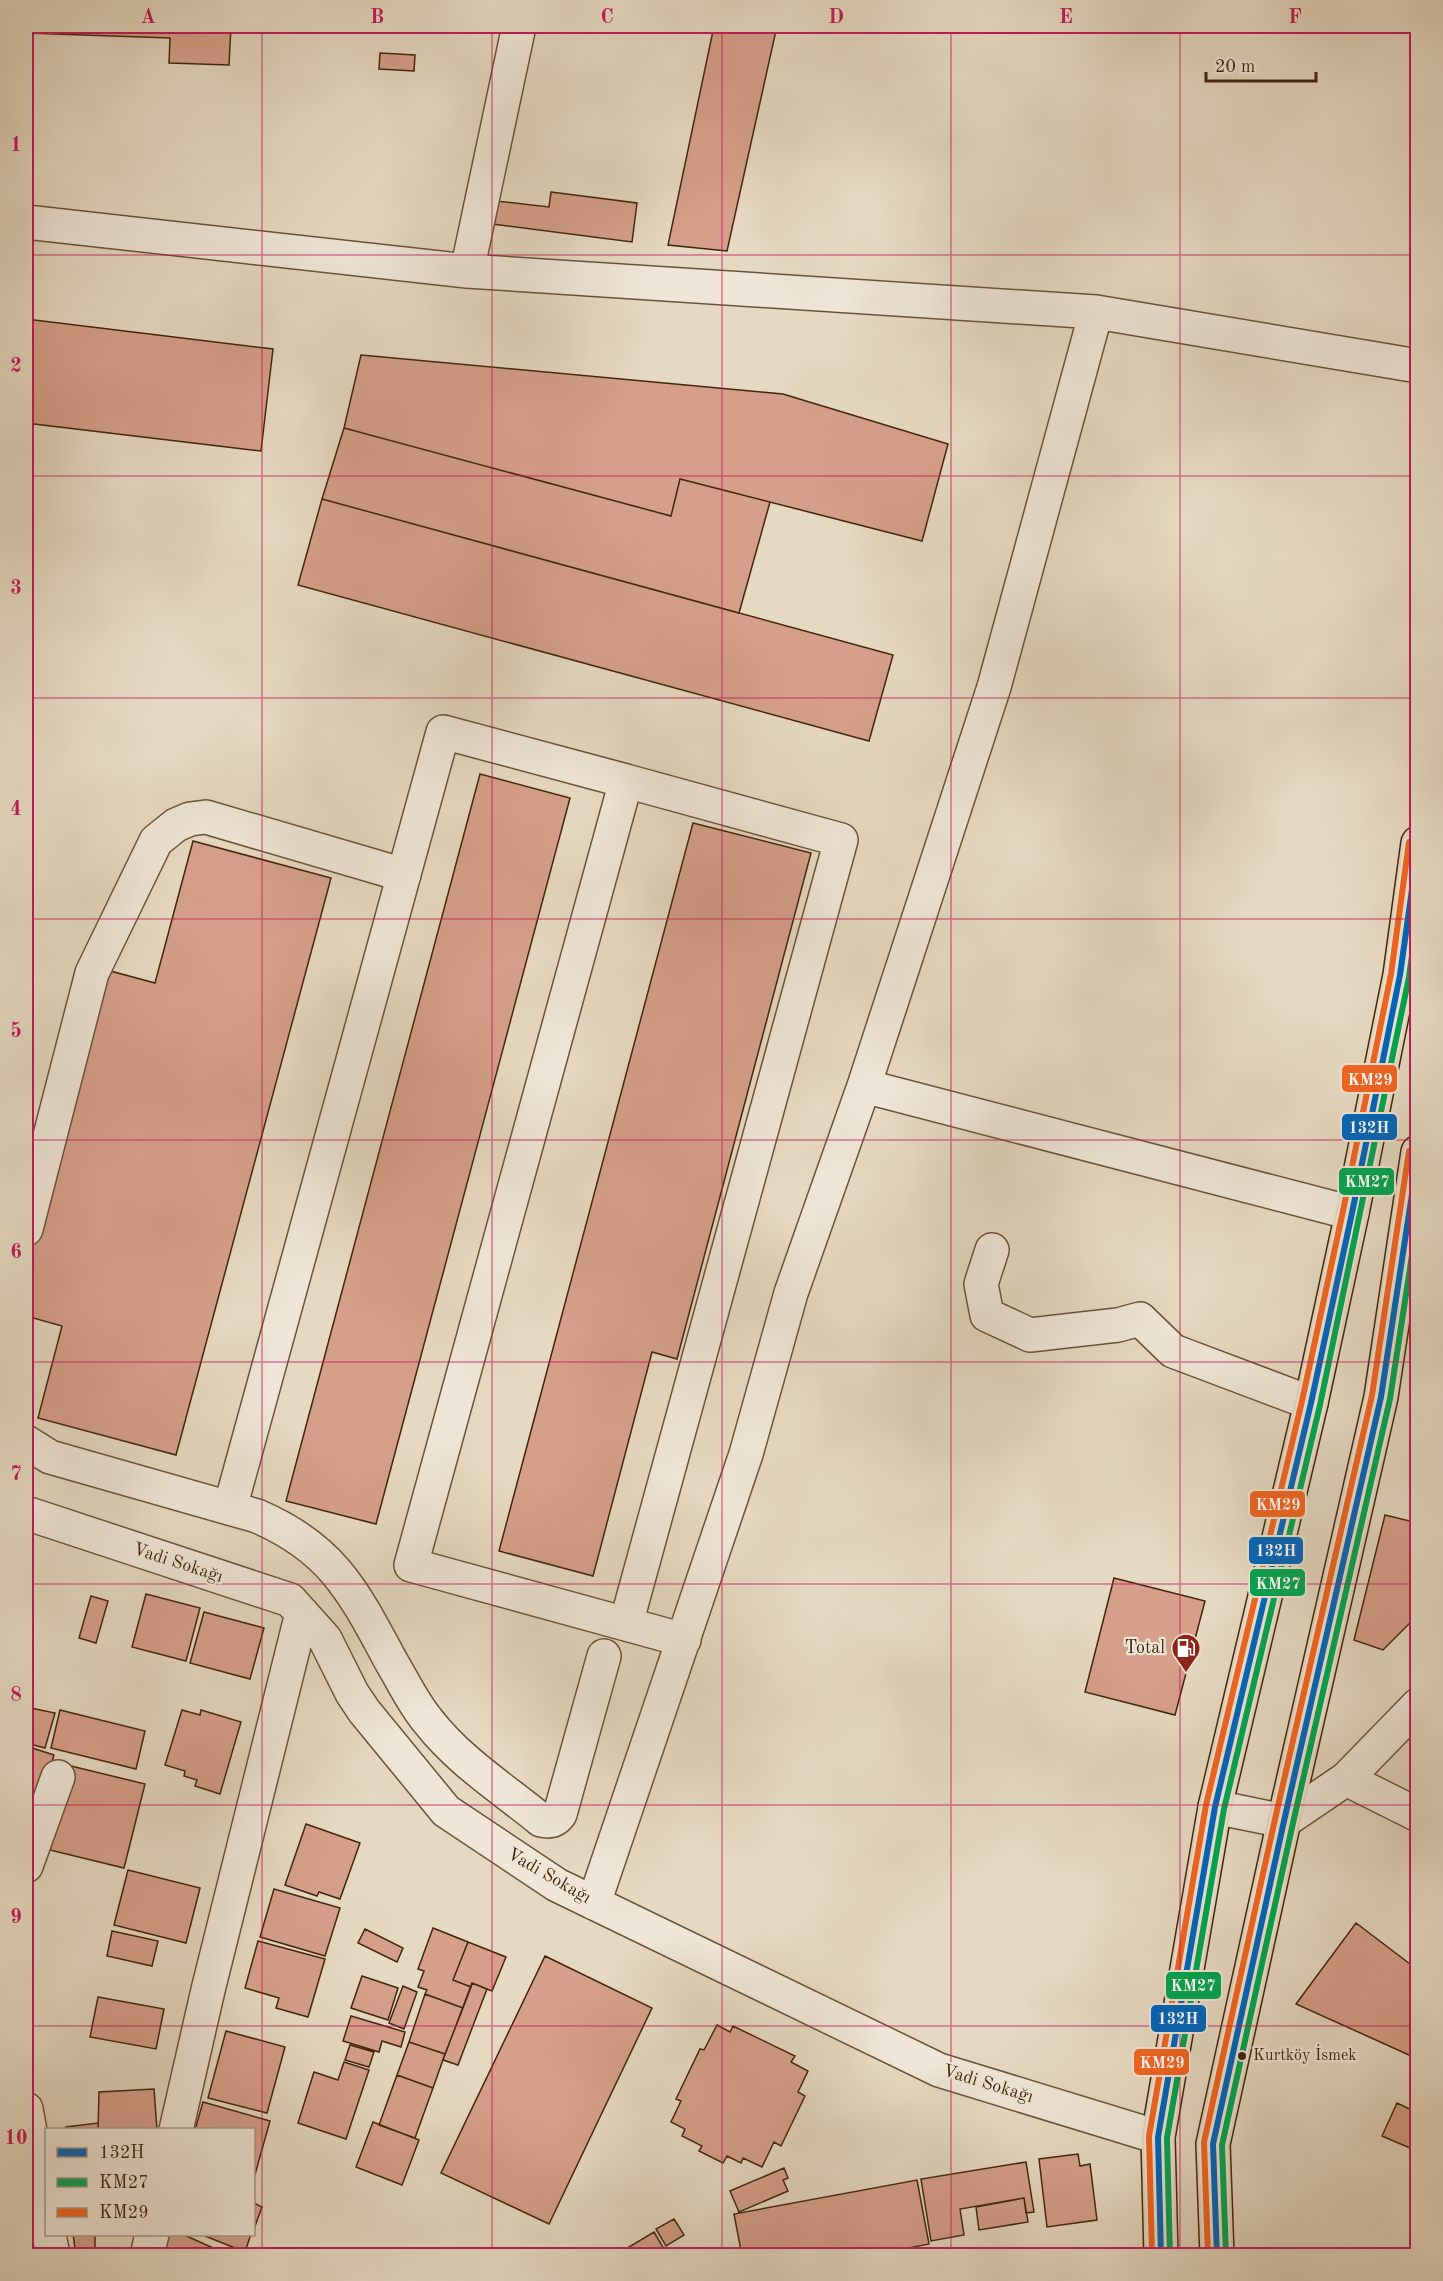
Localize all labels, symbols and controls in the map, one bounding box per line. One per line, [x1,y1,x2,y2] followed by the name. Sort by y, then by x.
[140,8,156,28] text: A
[370,8,384,28] text: B
[600,8,614,28] text: C
[828,8,844,28] text: D
[1059,8,1073,28] text: E
[1288,8,1302,28] text: F
[1206,45,1316,83] scale bar
[1215,58,1255,76] text: 20 m
[10,136,22,156] text: 1
[10,357,22,377] text: 2
[10,579,22,599] text: 3
[10,800,22,820] text: 4
[10,1021,22,1042] text: 5
[1341,1064,1398,1093] line badge: KM29
[1347,1073,1393,1089] text: KM29
[1341,1113,1398,1141] line badge: 132H
[1348,1121,1390,1137] text: 132H
[1338,1167,1395,1196] line badge: KM27
[1344,1175,1390,1191] text: KM27
[10,1243,22,1263] text: 6
[10,1465,22,1485] text: 7
[1249,1490,1306,1518] line badge: KM29
[1255,1498,1301,1514] text: KM29
[1248,1536,1304,1565] line badge: 132H
[131,1540,225,1586] street label: Vadi Sokağı
[1255,1544,1297,1560] text: 132H
[1249,1568,1306,1597] line badge: KM27
[1255,1577,1301,1593] text: KM27
[1170,1632,1202,1674] fuel station icon: Total
[1124,1639,1165,1657] place label: Total
[10,1686,22,1706] text: 8
[504,1845,594,1907] street label: Vadi Sokağı
[10,1908,22,1928] text: 9
[1165,1971,1222,2000] line badge: KM27
[1170,1979,1216,1995] text: KM27
[1150,2004,1207,2033] line badge: 132H
[1157,2012,1199,2028] text: 132H
[1253,2044,1357,2064] place label: Kurtköy İsmek
[1133,2048,1190,2076] line badge: KM29
[1236,2050,1248,2062] marker: Kurtköy İsmek
[1139,2056,1185,2072] text: KM29
[941,2062,1035,2106] street label: Vadi Sokağı
[45,2128,255,2236] legend
[4,2129,28,2149] text: 10
[99,2144,145,2162] text: 132H
[99,2174,149,2192] text: KM27
[99,2204,149,2222] text: KM29

